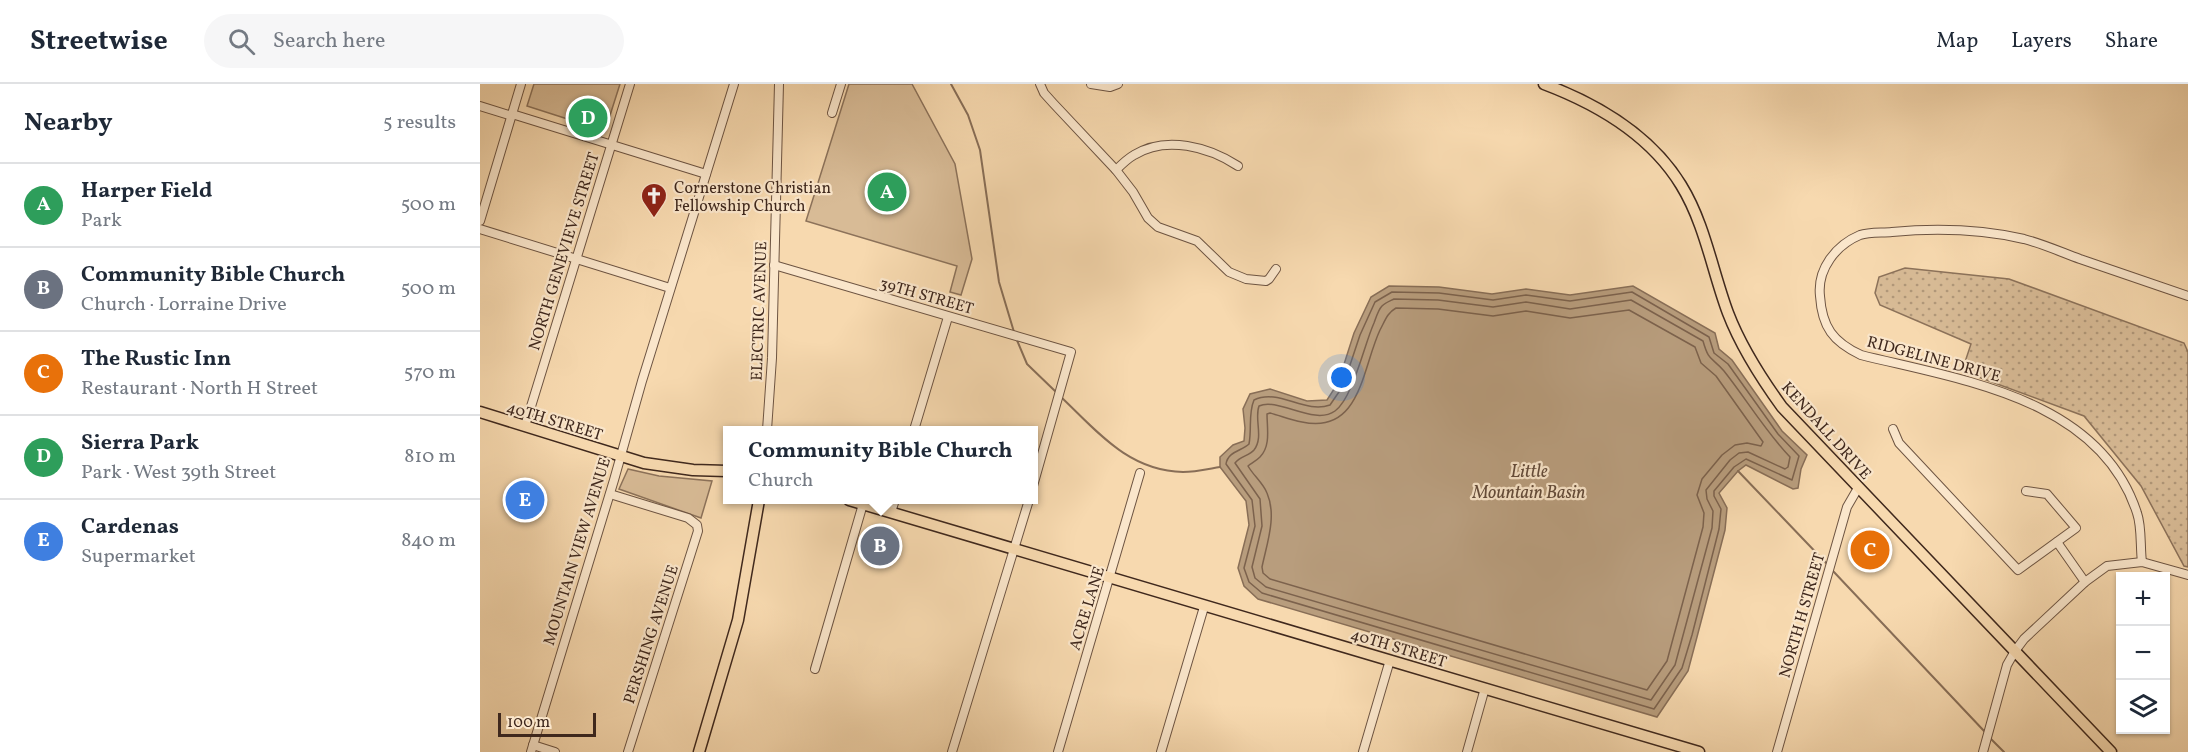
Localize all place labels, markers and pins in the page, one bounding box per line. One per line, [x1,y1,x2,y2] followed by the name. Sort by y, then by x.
[568,96,608,141] pin: D
[868,170,906,214] pin: A
[674,178,831,218] place label: Cornerstone Christian Fellowship Church
[639,181,669,219] church icon: Cornerstone Christian Fellowship Church
[506,478,544,522] pin: E
[860,524,900,568] pin: B
[1850,528,1890,572] pin: C

